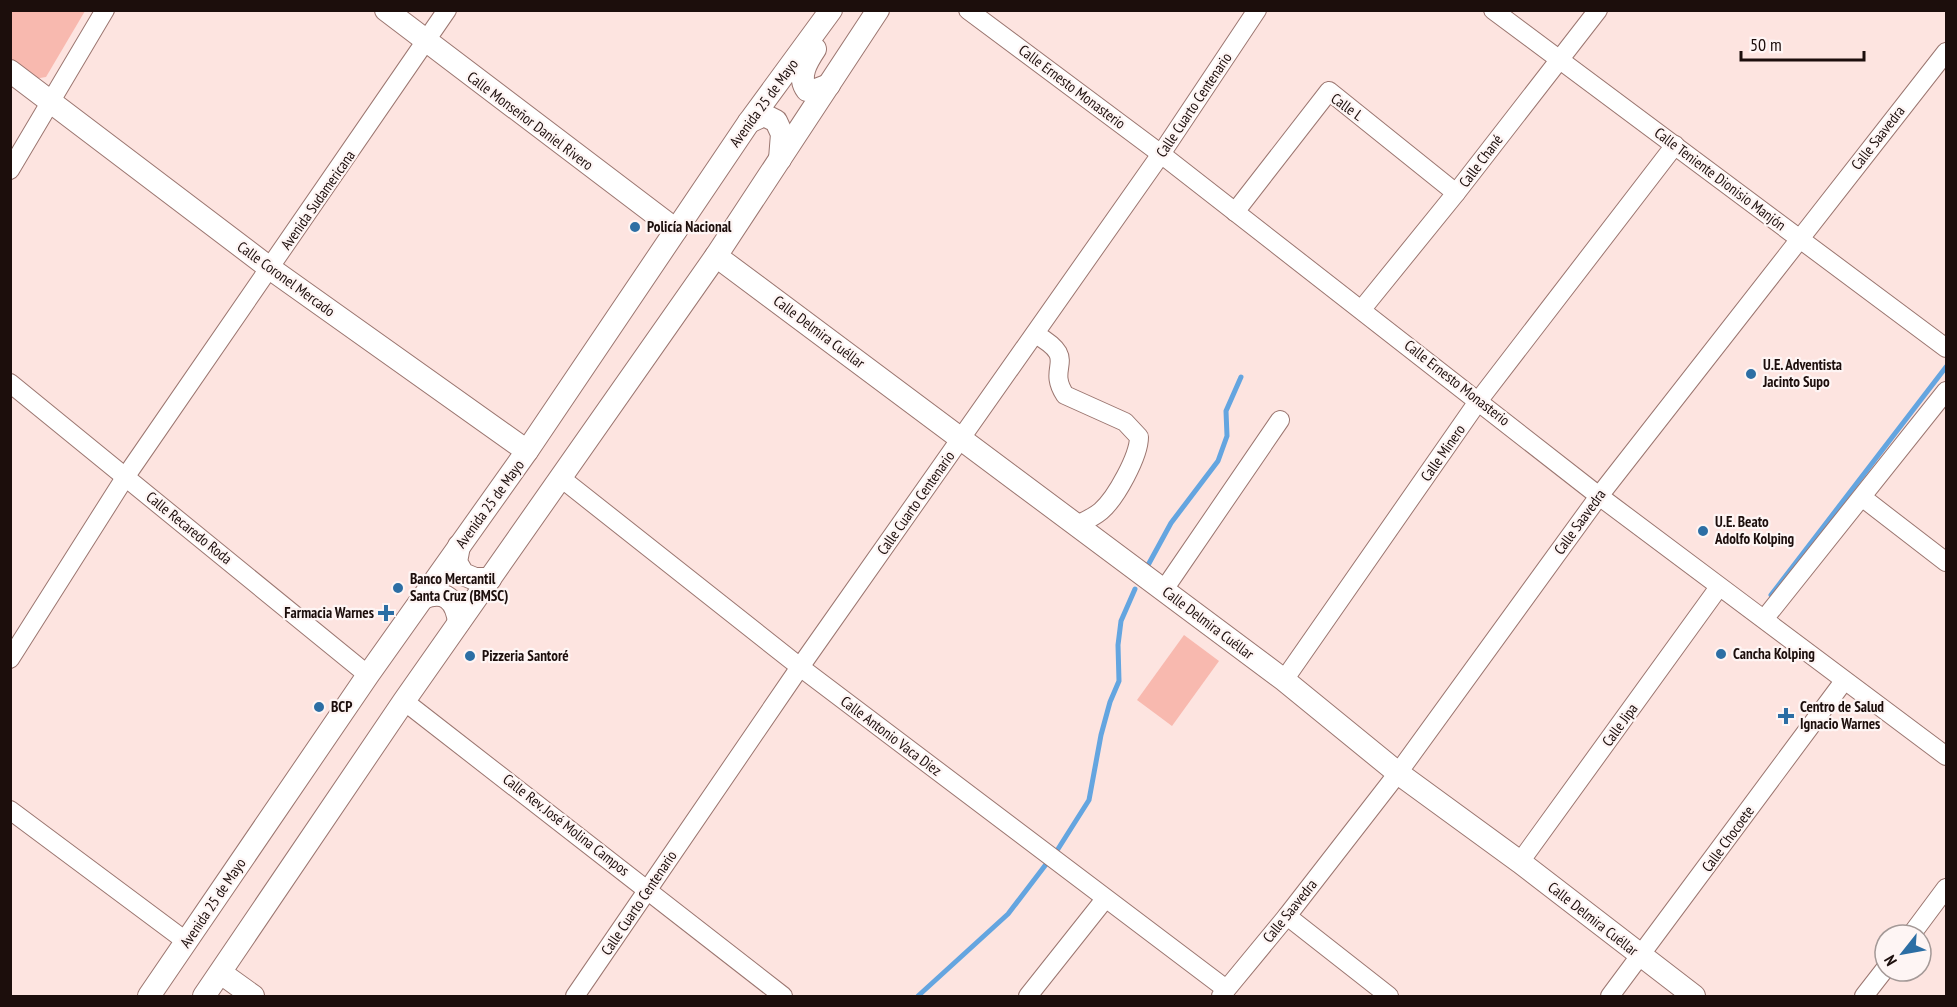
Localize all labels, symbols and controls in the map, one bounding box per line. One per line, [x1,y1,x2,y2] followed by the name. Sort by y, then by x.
[1741,24,1864,62] scale bar
[1750,33,1782,56] text: 50 m
[1015,40,1129,133] street label: Calle Ernesto Monasterio
[1152,49,1236,161] street label: Calle Cuarto Centenario
[725,55,802,151] street label: Avenida 25 de Mayo
[464,67,597,174] street label: Calle Monseñor Daniel Rivero
[1327,89,1368,125] street label: Calle L
[1847,102,1909,174] street label: Calle Saavedra
[1651,123,1790,234] street label: Calle Teniente Dionisio Manjón
[1455,131,1507,191] street label: Calle Chané
[276,146,359,253] street label: Avenida Sudamericana
[647,217,732,236] place label: Policía Nacional
[628,220,642,234] marker: Policía Nacional
[234,237,339,320] street label: Calle Coronel Mercado
[770,291,869,373] street label: Calle Delmira Cuéllar
[1401,335,1514,430] street label: Calle Ernesto Monasterio
[1762,355,1842,391] place label: U.E. Adventista Jacinto Supo
[1744,367,1758,381] marker: U.E. Adventista Jacinto Supo
[1416,421,1469,485] street label: Calle Minero
[873,447,958,558] street label: Calle Cuarto Centenario
[451,456,528,552] street label: Avenida 25 de Mayo
[1550,485,1610,558] street label: Calle Saavedra
[142,487,236,568] street label: Calle Recaredo Roda
[1714,512,1795,548] place label: U.E. Beato Adolfo Kolping
[1696,524,1710,538] marker: U.E. Beato Adolfo Kolping
[410,569,508,605] place label: Banco Mercantil Santa Cruz (BMSC)
[391,581,405,595] marker: Banco Mercantil Santa Cruz (BMSC)
[1159,582,1258,664] street label: Calle Delmira Cuéllar
[284,603,374,622] place label: Farmacia Warnes
[379,606,393,620] marker: Farmacia Warnes
[1733,644,1815,663] place label: Cancha Kolping
[482,646,569,665] place label: Pizzeria Santoré
[1714,647,1728,661] marker: Cancha Kolping
[463,649,477,663] marker: Pizzeria Santoré
[837,691,945,780] street label: Calle Antonio Vaca Diez
[331,697,352,716] place label: BCP
[1800,697,1884,733] place label: Centro de Salud Ignacio Warnes
[312,700,326,714] marker: BCP
[1598,700,1642,750] street label: Calle Jipa
[1777,707,1795,725] marker: Centro de Salud Ignacio Warnes
[499,769,633,880] street label: Calle Rev. José Molina Campos
[1697,802,1758,875] street label: Calle Chocoete
[597,847,681,959] street label: Calle Cuarto Centenario
[176,854,250,951] street label: Avenida 25 de Mayo
[1258,875,1321,946] street label: Calle Saavedra
[1544,877,1643,960] street label: Calle Delmira Cuéllar
[1873,923,1933,983] north arrow
[1879,952,1901,970] text: N

